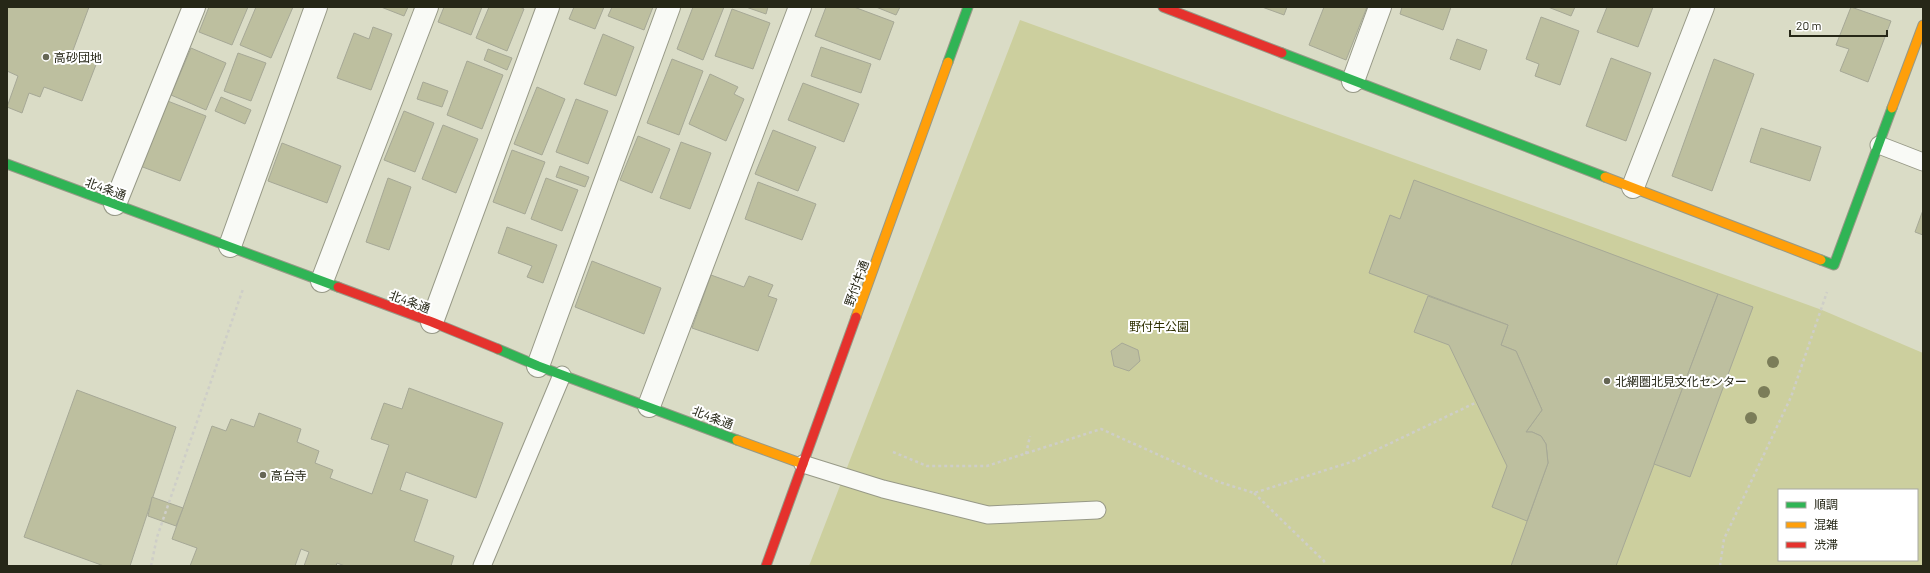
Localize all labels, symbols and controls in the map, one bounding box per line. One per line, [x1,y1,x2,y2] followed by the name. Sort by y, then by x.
[1790,12,1887,38] scale bar
[1796,18,1822,32] text: 20 m
[54,50,102,64] place label: 高砂団地
[41,52,51,62] marker: 高砂団地
[84,174,128,202] street label: 北4条通
[841,258,871,308] street label: 野付牛通
[388,287,432,315] street label: 北4条通
[1129,319,1189,333] park label: 野付牛公園
[1615,374,1747,388] place label: 北網圏北見文化センター
[1602,376,1612,386] marker: 北網圏北見文化センター
[691,403,735,431] street label: 北4条通
[271,468,307,482] place label: 高台寺
[258,470,268,480] marker: 高台寺
[1778,489,1918,561] legend
[1814,497,1838,511] text: 順調
[1814,517,1838,531] text: 混雑
[1814,537,1838,551] text: 渋滞

